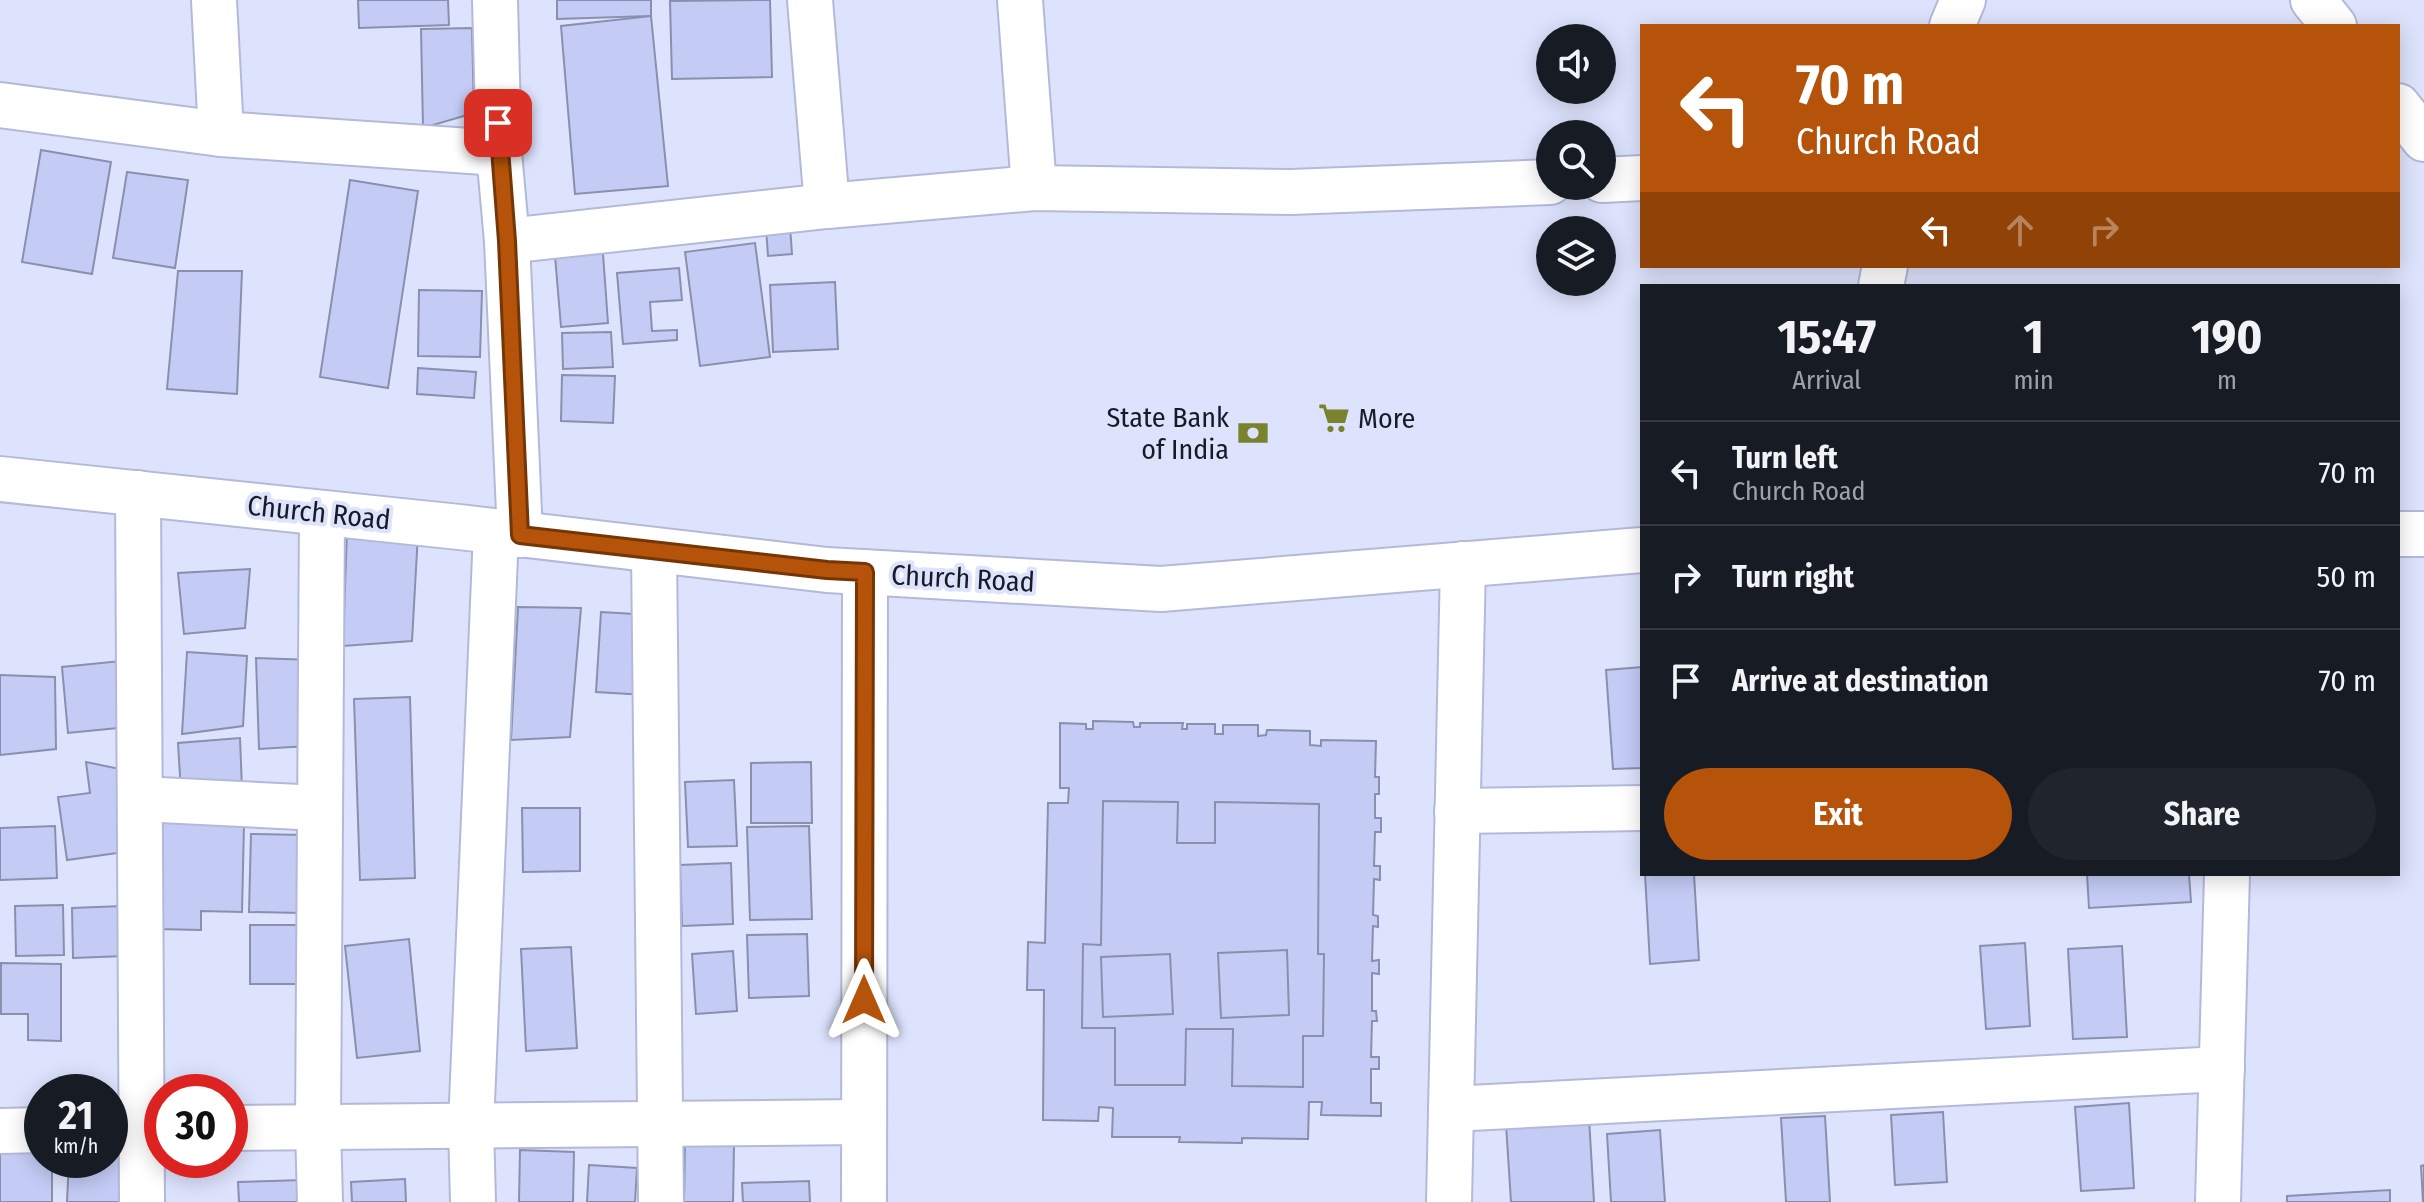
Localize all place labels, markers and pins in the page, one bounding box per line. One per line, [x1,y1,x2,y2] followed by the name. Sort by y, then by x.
[464,89,532,157] pin
[1106,401,1230,466] place label: State Bank of India
[1317,401,1351,435] supermarket icon: More
[1358,402,1415,435] place label: More
[1236,416,1270,450] bank icon: State Bank of India

